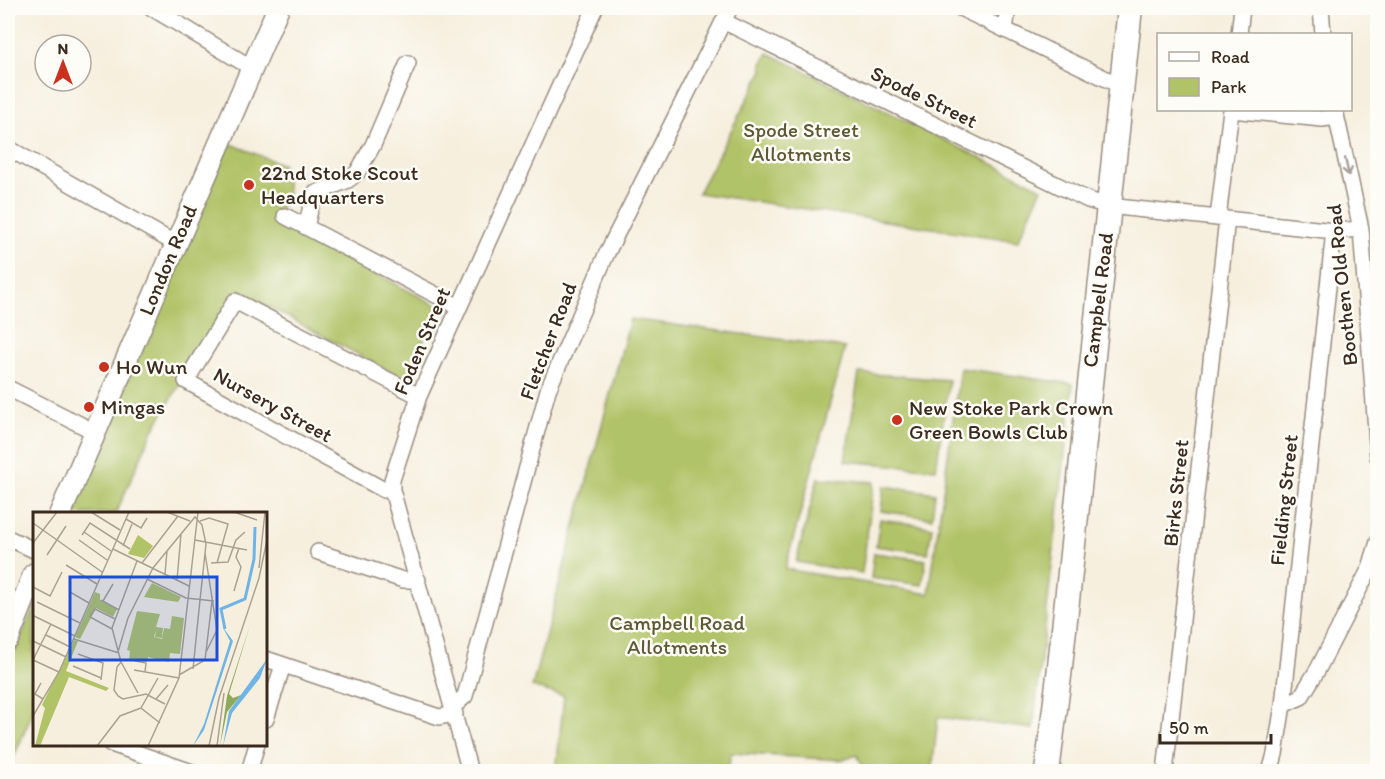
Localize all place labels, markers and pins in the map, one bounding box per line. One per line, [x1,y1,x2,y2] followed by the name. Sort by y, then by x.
[261,160,419,209] place label: 22nd Stoke Scout Headquarters
[242,178,256,192] marker: 22nd Stoke Scout Headquarters
[116,354,187,379] place label: Ho Wun
[97,360,111,374] marker: Ho Wun
[101,394,165,419] place label: Mingas
[909,395,1113,444] place label: New Stoke Park Crown Green Bowls Club
[82,400,96,414] marker: Mingas
[890,413,904,427] marker: New Stoke Park Crown Green Bowls Club

